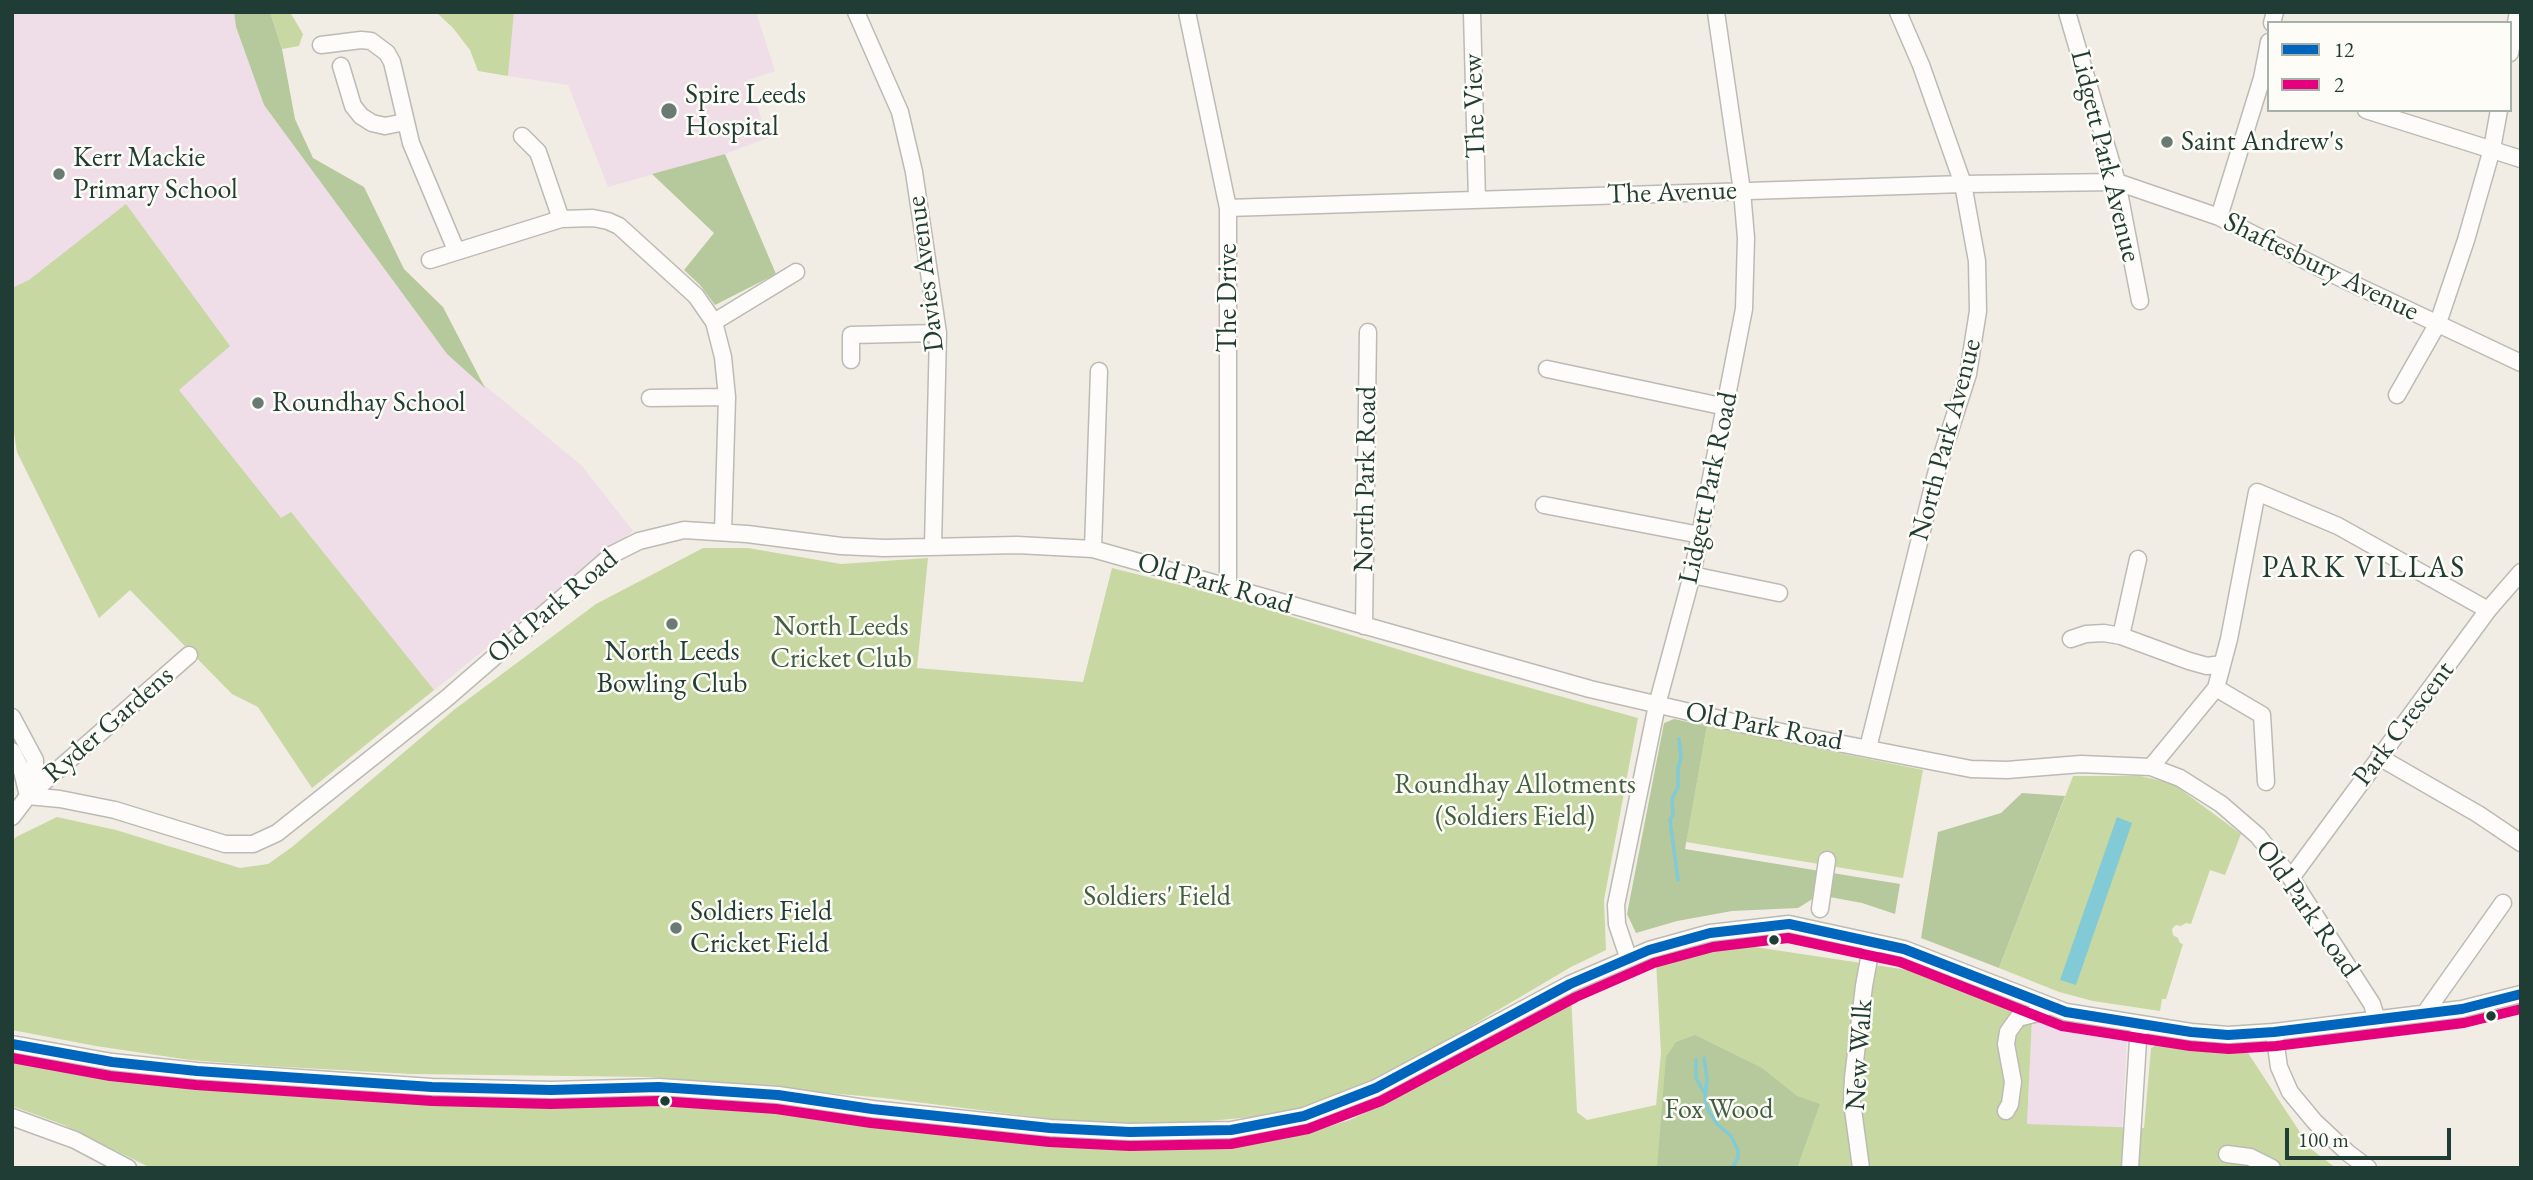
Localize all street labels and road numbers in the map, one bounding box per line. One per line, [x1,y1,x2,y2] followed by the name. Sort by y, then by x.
[2062,46,2148,266] street label: Lidgett Park Avenue
[1456,53,1494,159] street label: The View
[1606,174,1738,212] street label: The Avenue
[900,194,952,354] street label: Davies Avenue
[2218,205,2424,329] street label: Shaftesbury Avenue
[1211,243,1245,353] street label: The Drive
[1903,335,1989,545] street label: North Park Avenue
[1348,386,1384,572] street label: North Park Road
[1672,389,1746,587] street label: Lidgett Park Road
[481,543,625,671] street label: Old Park Road
[1134,546,1296,622] street label: Old Park Road
[2346,655,2462,793] street label: Park Crescent
[37,659,181,791] street label: Ryder Gardens
[1682,695,1846,759] street label: Old Park Road
[2247,834,2367,984] street label: Old Park Road
[1839,998,1881,1112] street label: New Walk

